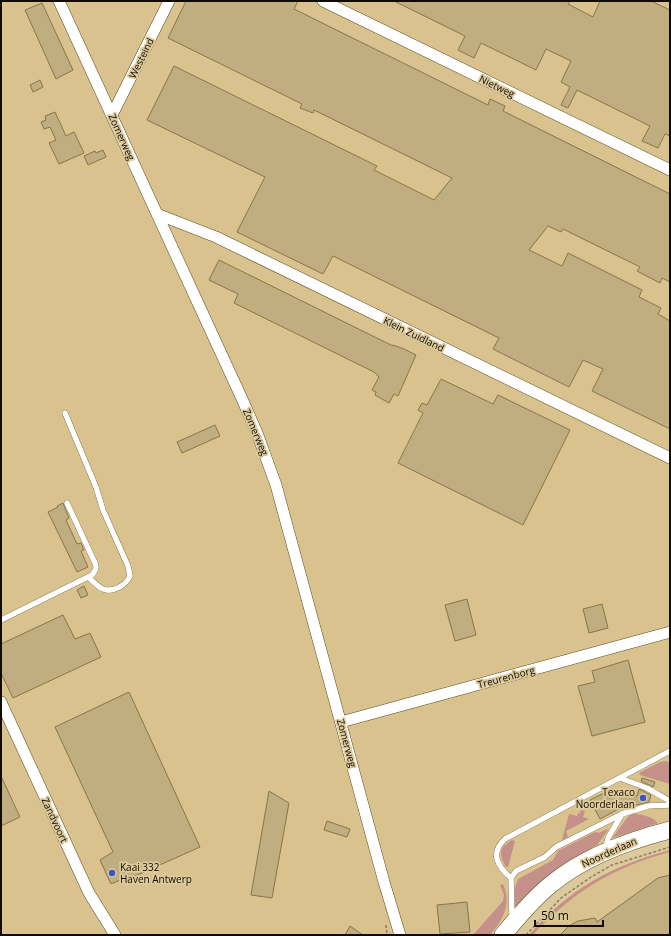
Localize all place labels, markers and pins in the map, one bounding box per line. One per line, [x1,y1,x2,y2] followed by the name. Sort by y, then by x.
[576,785,635,811] place label: Texaco Noorderlaan
[638,793,648,803] marker: Texaco Noorderlaan
[120,860,192,886] place label: Kaai 332 Haven Antwerp
[107,868,117,878] marker: Kaai 332 Haven Antwerp

